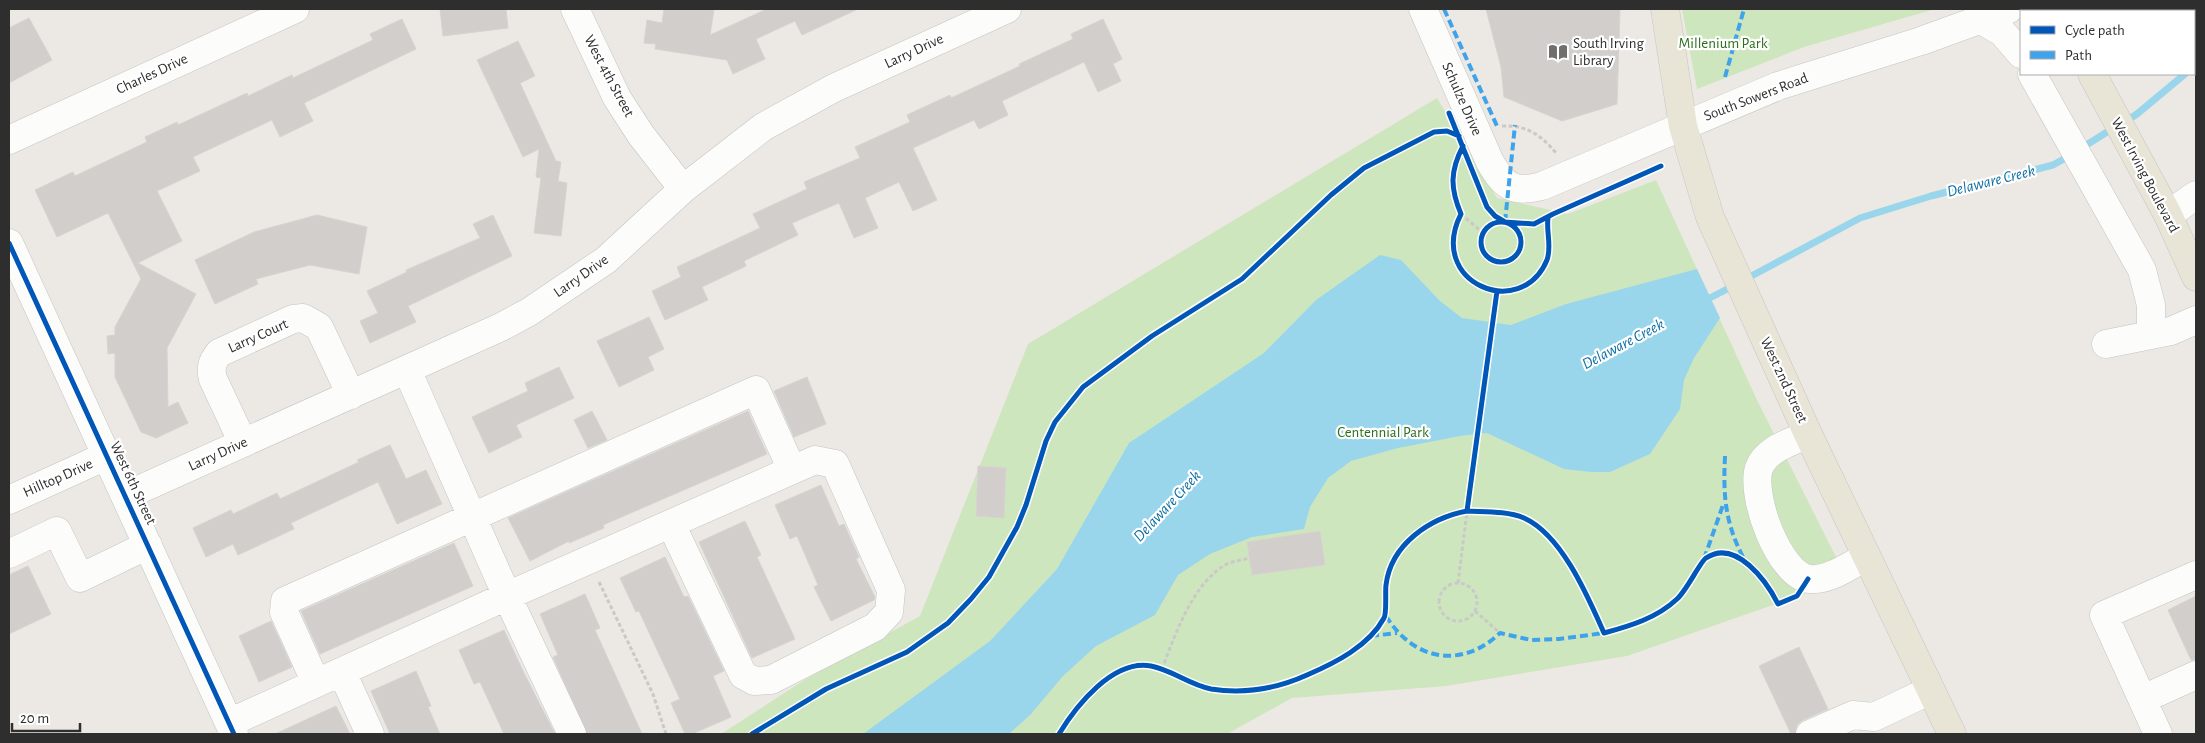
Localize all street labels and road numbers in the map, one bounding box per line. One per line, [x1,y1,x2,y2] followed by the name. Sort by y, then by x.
[882,31,946,71] street label: Larry Drive
[581,33,637,119] street label: West 4th Street
[114,51,190,97] street label: Charles Drive
[1439,60,1485,138] street label: Schulze Drive
[1702,70,1810,124] street label: South Sowers Road
[2108,115,2182,235] street label: West Irving Boulevard
[551,252,611,300] street label: Larry Drive
[226,316,290,356] street label: Larry Court
[1758,335,1810,425] street label: West 2nd Street
[186,434,250,474] street label: Larry Drive
[107,439,159,527] street label: West 6th Street
[21,456,95,500] street label: Hilltop Drive

